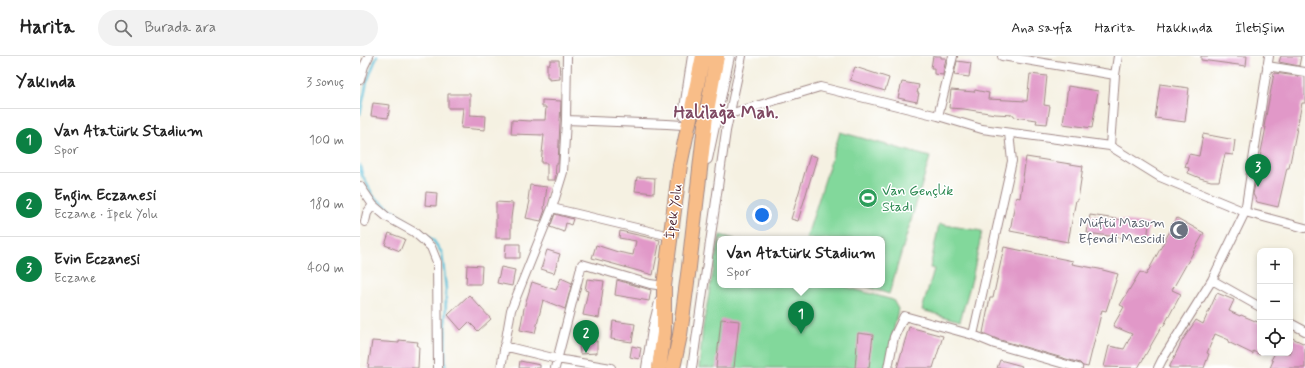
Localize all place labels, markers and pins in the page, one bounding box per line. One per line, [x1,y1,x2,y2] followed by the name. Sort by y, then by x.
[1245,154,1271,187] pin: 3
[882,182,953,216] place label: Van Gençlik Stadı
[857,187,879,209] sports icon: Van Gençlik Stadı
[1078,214,1165,248] place label: Müftü Masum Efendi Mescidi
[1168,219,1190,241] mosque icon: Müftü Masum Efendi Mescidi
[788,301,814,334] pin: 1
[573,320,599,353] pin: 2

